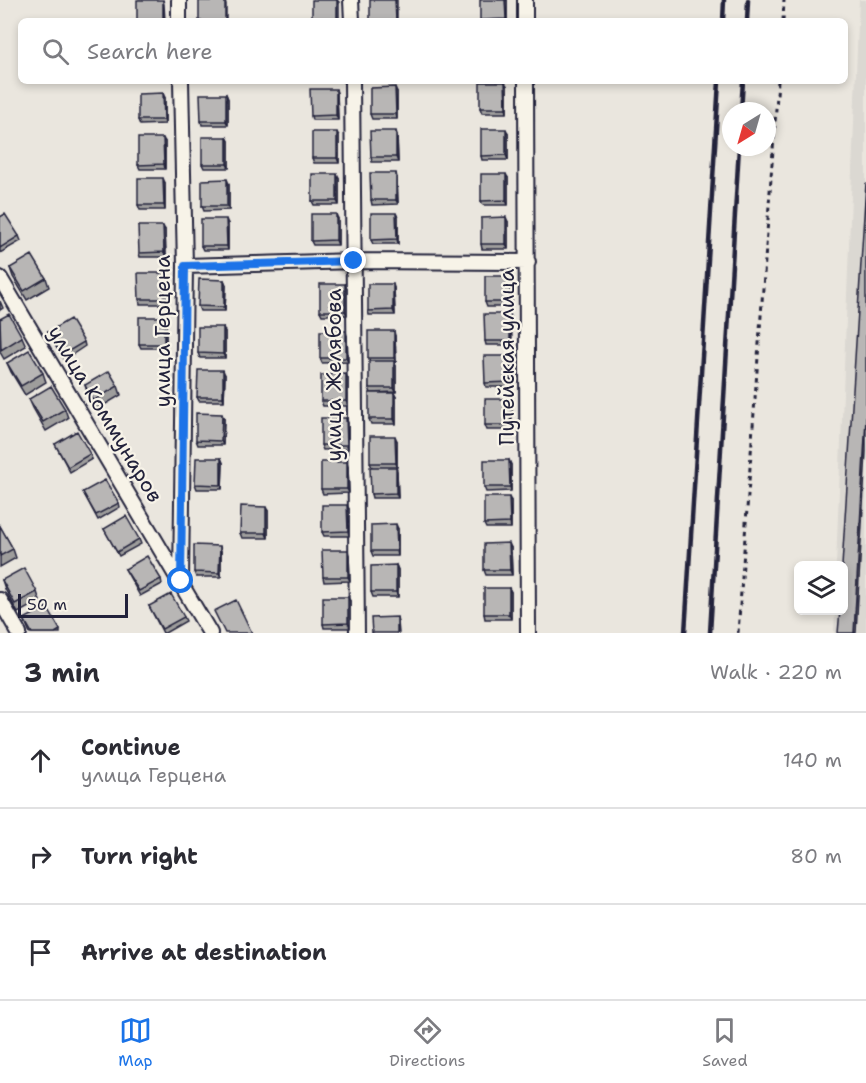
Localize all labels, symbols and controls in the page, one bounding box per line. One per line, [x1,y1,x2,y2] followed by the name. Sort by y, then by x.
[18,18,848,84] search box
[39,35,72,68] icon: search
[87,37,213,66] text: Search here
[722,102,776,156] north arrow
[340,247,366,273] route end
[149,255,177,407] street label: улица Герцена
[493,269,521,445] street label: Путейская улица
[320,288,348,462] street label: улица Желябова
[41,320,169,508] street label: улица Коммунаров
[794,561,848,615] map controls
[794,561,848,615] button: layers
[167,567,193,593] route start
[18,591,128,618] scale bar
[27,594,67,615] text: 50 m
[24,655,100,690] text: 3 min
[710,659,842,685] text: Walk · 220 m
[81,733,181,762] text: Continue
[24,744,57,777] icon: ahead
[783,747,842,773] text: 140 m
[81,762,226,788] text: улица Герцена
[24,840,57,873] icon: right
[81,842,198,871] text: Turn right
[790,843,842,869] text: 80 m
[24,936,57,969] icon: arrive
[81,938,327,967] text: Arrive at destination
[118,1014,153,1071] tab: Map
[389,1014,466,1071] tab: Directions
[702,1014,748,1071] tab: Saved

